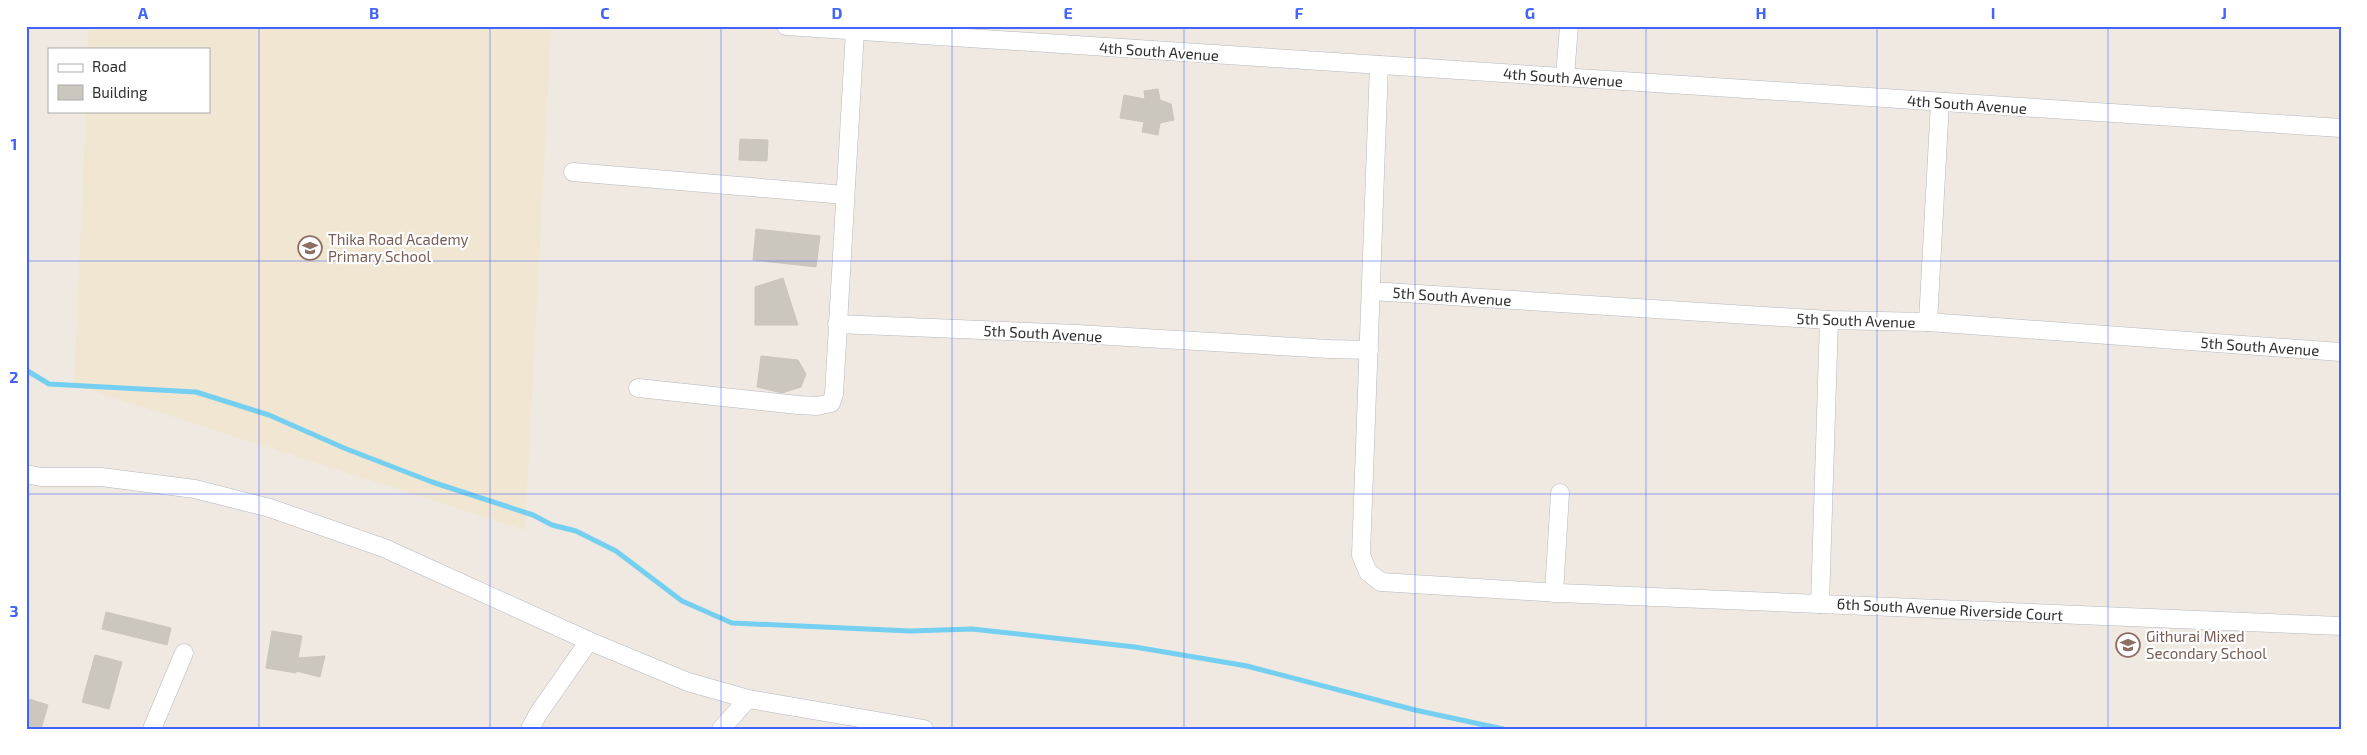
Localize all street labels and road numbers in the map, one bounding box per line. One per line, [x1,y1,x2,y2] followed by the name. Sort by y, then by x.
[1098,38,1220,64] street label: 4th South Avenue
[1502,64,1624,90] street label: 4th South Avenue
[1906,91,2028,117] street label: 4th South Avenue
[1392,283,1512,309] street label: 5th South Avenue
[1796,309,1916,331] street label: 5th South Avenue
[983,321,1103,345] street label: 5th South Avenue
[2200,333,2320,359] street label: 5th South Avenue
[1836,594,2064,624] street label: 6th South Avenue Riverside Court

